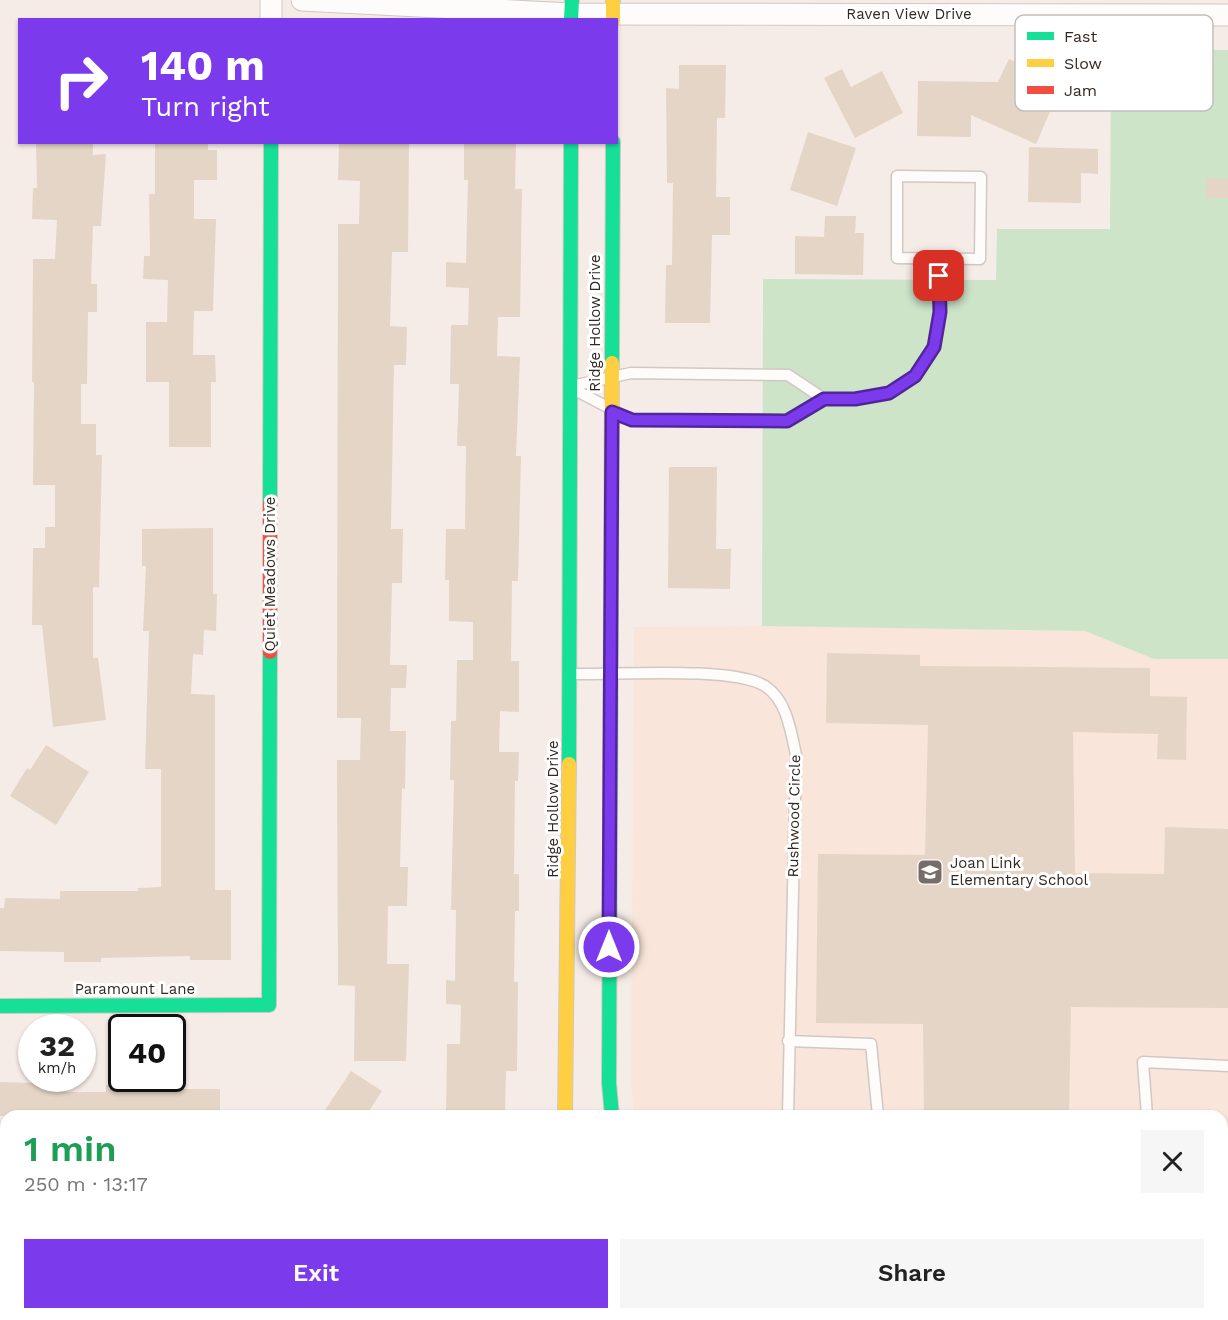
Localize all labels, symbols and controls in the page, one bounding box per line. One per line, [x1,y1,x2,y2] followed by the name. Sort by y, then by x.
[846,5,972,23] street label: Raven View Drive
[1015,15,1213,111] legend
[1064,27,1097,46] text: Fast
[141,41,265,90] text: 140 m
[42,42,120,120] icon: right
[1064,54,1102,73] text: Slow
[1064,81,1097,100] text: Jam
[141,91,270,123] text: Turn right
[913,250,964,301] pin
[586,254,604,392] street label: Ridge Hollow Drive
[922,259,955,292] icon: arrive
[261,497,279,652] street label: Quiet Meadows Drive
[544,740,562,878] street label: Ridge Hollow Drive
[784,754,804,878] street label: Rushwood Circle
[950,854,1089,889] place label: Joan Link Elementary School
[915,857,945,887] school or university icon: Joan Link Elementary School
[577,915,641,979] position arrow
[75,980,195,998] street label: Paramount Lane
[108,1014,186,1092] speed limit sign: 40
[39,1028,75,1063] text: 32
[38,1059,76,1077] text: km/h
[24,1128,116,1170] text: 1 min
[1141,1130,1204,1193] button: close
[24,1172,148,1196] text: 250 m · 13:17
[24,1239,608,1308] button: Exit
[620,1239,1204,1308] button: Share

